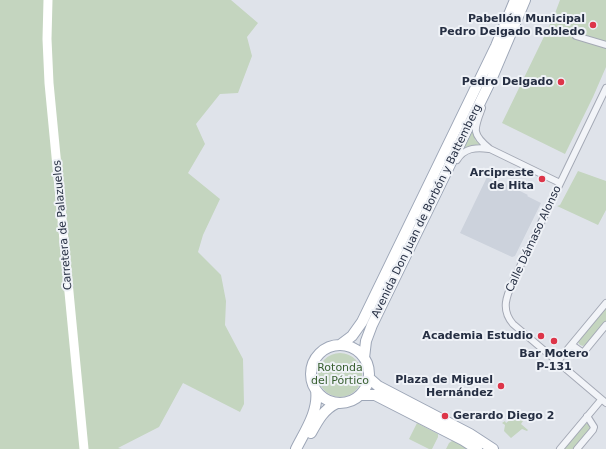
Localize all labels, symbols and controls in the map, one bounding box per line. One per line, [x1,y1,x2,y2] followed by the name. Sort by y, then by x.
[439,12,585,38] place label: Pabellón Municipal Pedro Delgado Robledo
[588,20,598,30] marker: Pabellón Municipal Pedro Delgado Robledo
[462,75,553,89] place label: Pedro Delgado
[556,77,566,87] marker: Pedro Delgado
[369,102,485,320] street label: Avenida Don Juan de Borbón y Battemberg
[51,159,75,291] street label: Carretera de Palazuelos
[470,166,534,192] place label: Arcipreste de Hita
[537,174,547,184] marker: Arcipreste de Hita
[503,184,565,294] street label: Calle Dámaso Alonso
[422,329,533,343] place label: Academia Estudio
[536,331,546,341] marker: Academia Estudio
[549,336,559,346] marker: Bar Motero P-131
[519,347,589,373] place label: Bar Motero P-131
[311,361,369,387] park label: Rotonda del Pórtico
[395,373,493,399] place label: Plaza de Miguel Hernández
[496,381,506,391] marker: Plaza de Miguel Hernández
[453,409,554,423] place label: Gerardo Diego 2
[440,411,450,421] marker: Gerardo Diego 2

